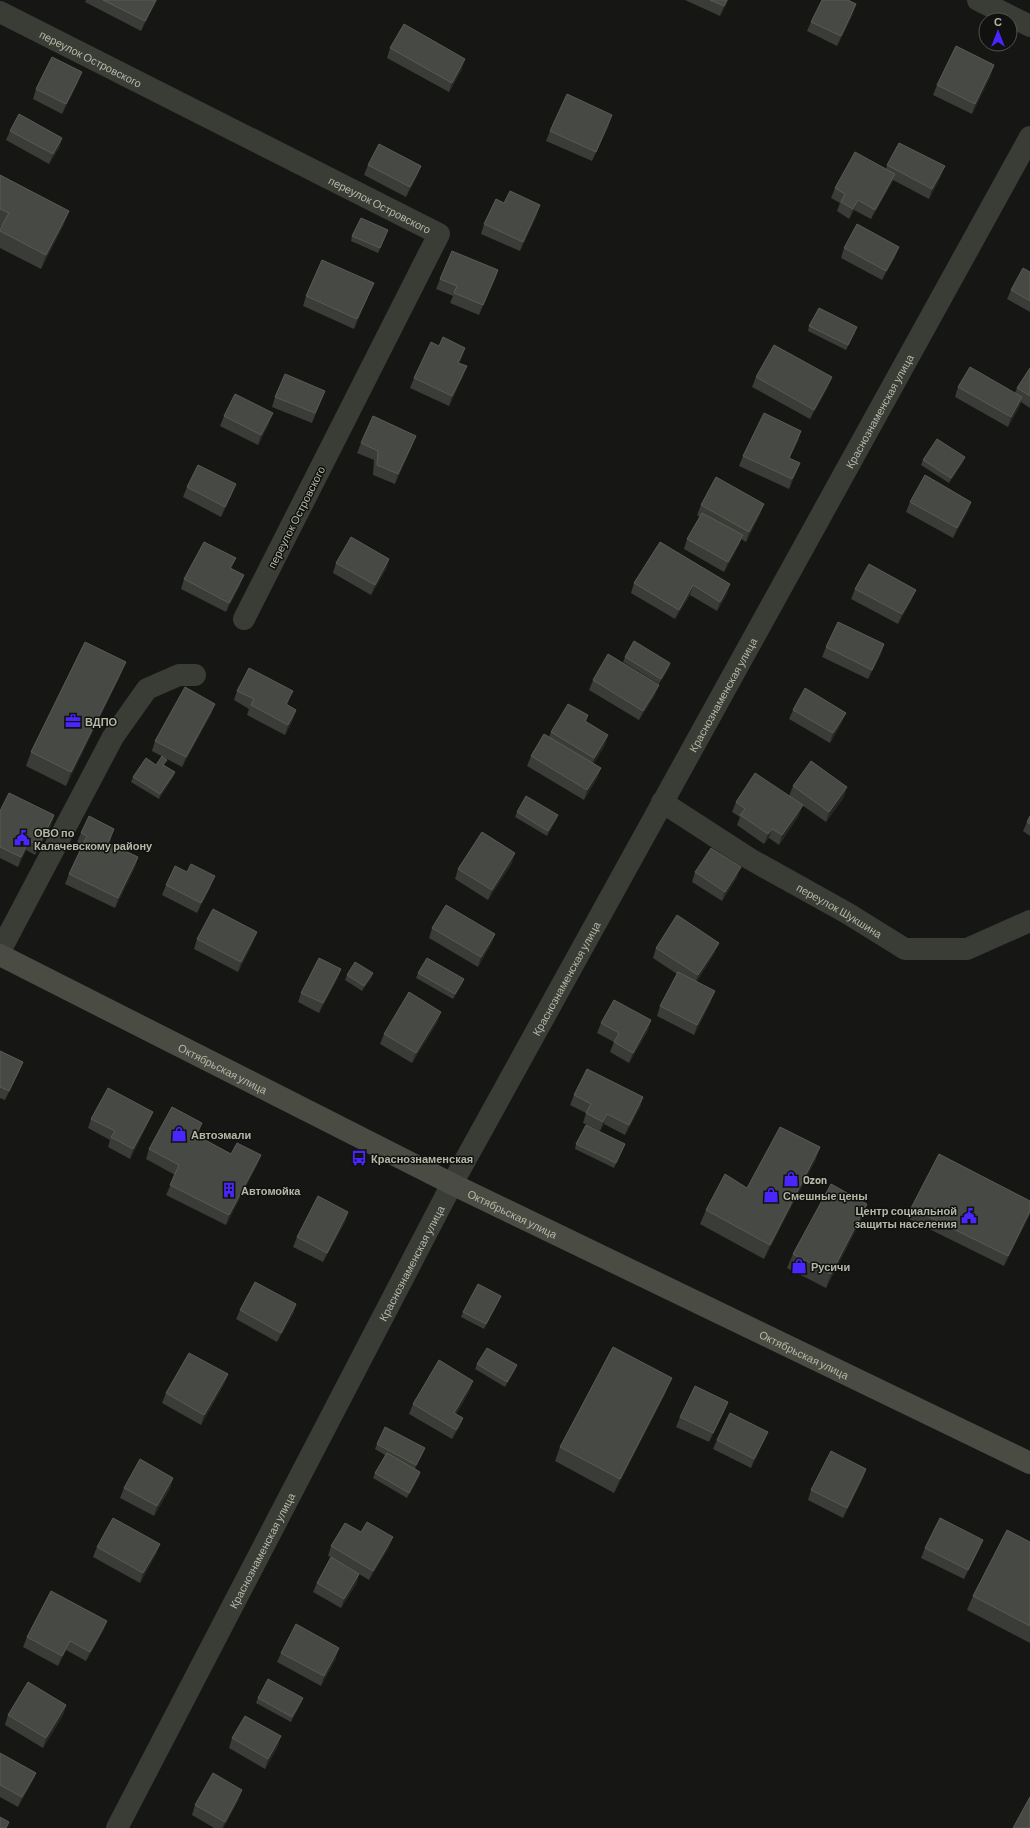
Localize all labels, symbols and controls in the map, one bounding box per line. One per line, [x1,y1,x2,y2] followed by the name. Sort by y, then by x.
[978,12,1018,52] north arrow
[994,15,1002,28] text: С
[38,27,144,89] street label: переулок Островского
[327,173,433,235] street label: переулок Островского
[842,351,916,470] street label: Краснознаменская улица
[265,464,327,570] street label: переулок Островского
[685,634,759,754] street label: Краснознаменская улица
[64,712,82,730] office icon: ВДПО
[85,715,118,728] place label: ВДПО
[34,826,153,852] place label: ОВО по Калачевскому району
[13,829,31,847] public building icon: ОВО по Калачевскому району
[795,880,886,940] street label: переулок Шукшина
[529,918,603,1038] street label: Краснознаменская улица
[176,1040,270,1096] street label: Октябрьская улица
[170,1125,188,1143] shop icon: Автоэмали
[191,1128,251,1141] place label: Автоэмали
[350,1149,368,1167] bus stop icon: Краснознаменская
[371,1152,473,1165] place label: Краснознаменская
[782,1170,800,1188] shop icon: Ozon
[803,1173,827,1186] place label: Ozon
[220,1181,238,1199] building icon: Автомойка
[241,1184,301,1197] place label: Автомойка
[466,1186,560,1241] street label: Октябрьская улица
[762,1186,780,1204] shop icon: Смешные цены
[783,1189,868,1202] place label: Смешные цены
[376,1202,447,1323] street label: Краснознаменская улица
[855,1204,957,1230] place label: Центр социальной защиты населения
[960,1207,978,1225] public building icon: Центр социальной защиты населения
[790,1257,808,1275] shop icon: Русичи
[811,1260,850,1273] place label: Русичи
[758,1327,852,1382] street label: Октябрьская улица
[226,1490,297,1610] street label: Краснознаменская улица

